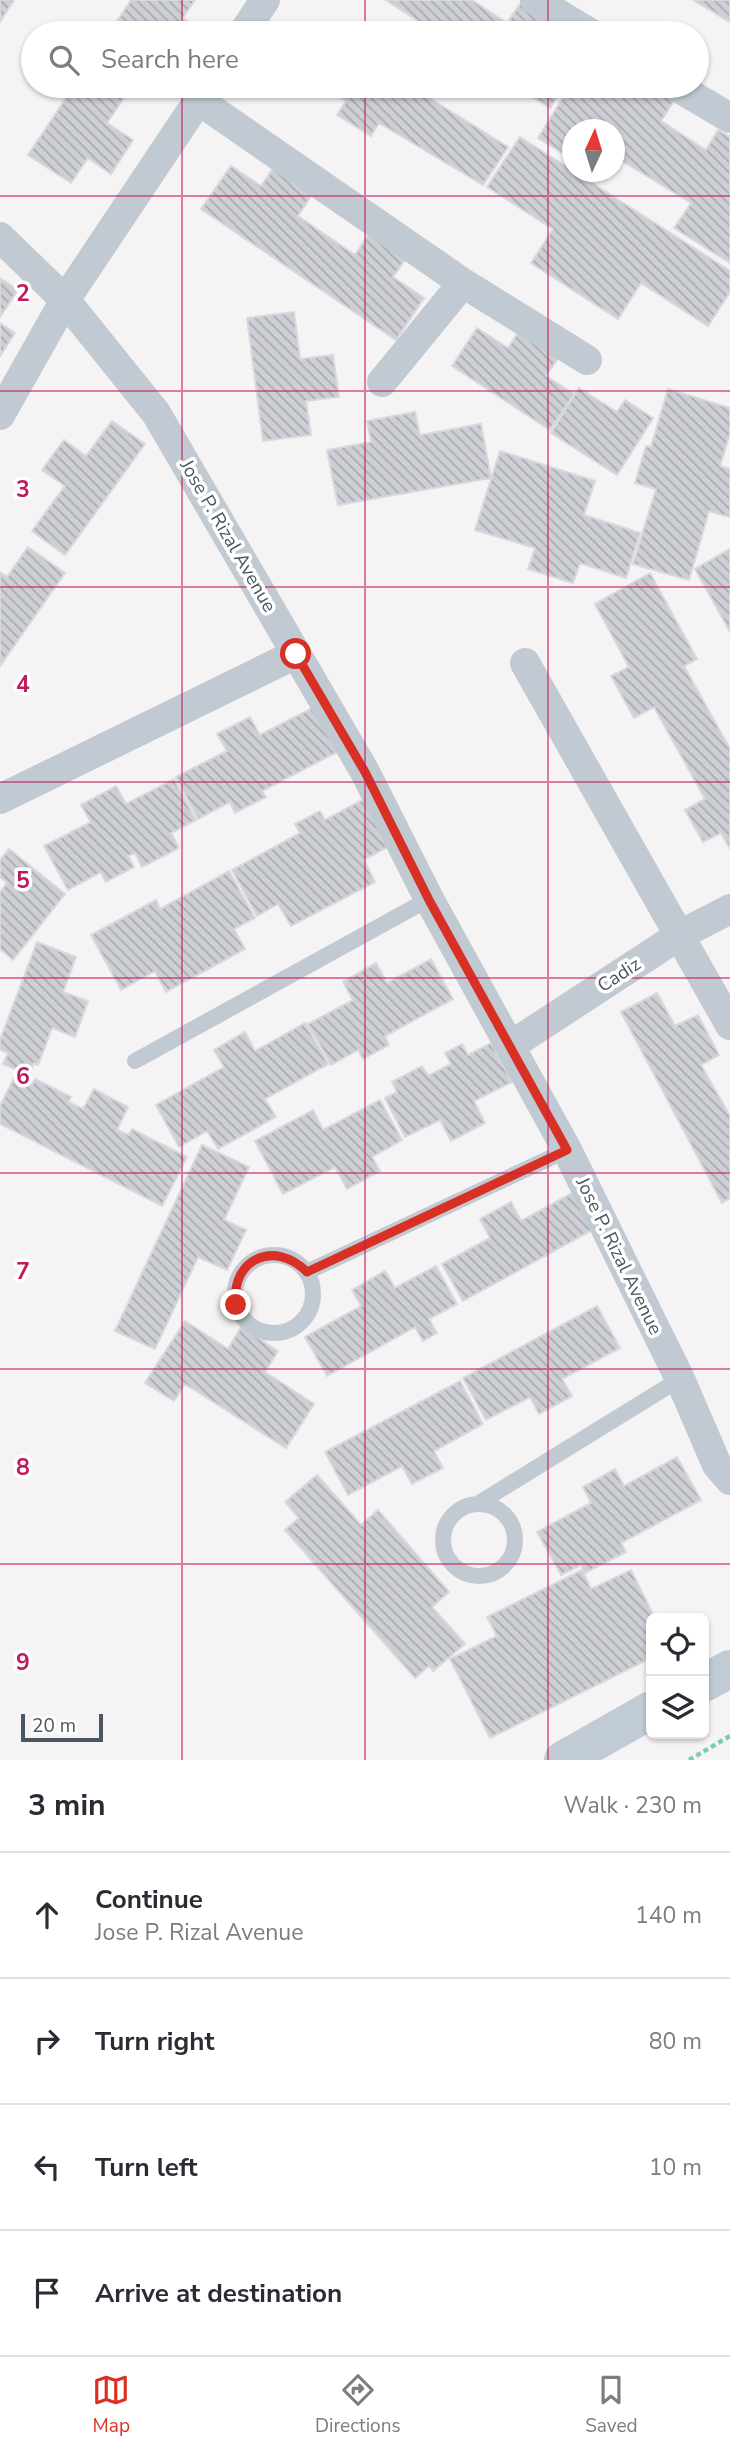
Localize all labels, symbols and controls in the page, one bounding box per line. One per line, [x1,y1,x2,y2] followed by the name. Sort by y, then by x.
[21,21,709,98] search box
[45,41,83,79] icon: search
[101,42,239,77] text: Search here
[562,119,625,182] north arrow
[16,278,30,309] text: 2
[173,454,282,617] street label: Jose P. Rizal Avenue
[16,474,30,505] text: 3
[280,638,311,669] route start
[16,669,30,700] text: 4
[16,865,30,896] text: 5
[592,951,646,999] street label: Cadiz
[16,1061,30,1092] text: 6
[569,1172,668,1339] street label: Jose P. Rizal Avenue
[16,1256,30,1287] text: 7
[220,1289,251,1320] route end
[16,1452,30,1483] text: 8
[646,1613,709,1739] map controls
[646,1613,709,1676] button: locate
[16,1647,30,1678] text: 9
[646,1676,709,1739] button: layers
[21,1711,103,1743] scale bar
[32,1713,76,1739] text: 20 m
[28,1785,106,1826] text: 3 min
[563,1790,702,1821] text: Walk · 230 m
[95,1882,203,1917] text: Continue
[28,1896,66,1934] icon: ahead
[635,1900,702,1931] text: 140 m
[95,1917,303,1948] text: Jose P. Rizal Avenue
[28,2022,66,2060] icon: right
[95,2024,214,2059] text: Turn right
[649,2026,702,2057] text: 80 m
[28,2148,66,2186] icon: left
[95,2150,198,2185] text: Turn left
[649,2152,702,2183] text: 10 m
[28,2274,66,2312] icon: arrive
[95,2276,342,2311] text: Arrive at destination
[92,2371,130,2439] tab: Map
[315,2371,401,2439] tab: Directions
[585,2371,638,2439] tab: Saved

